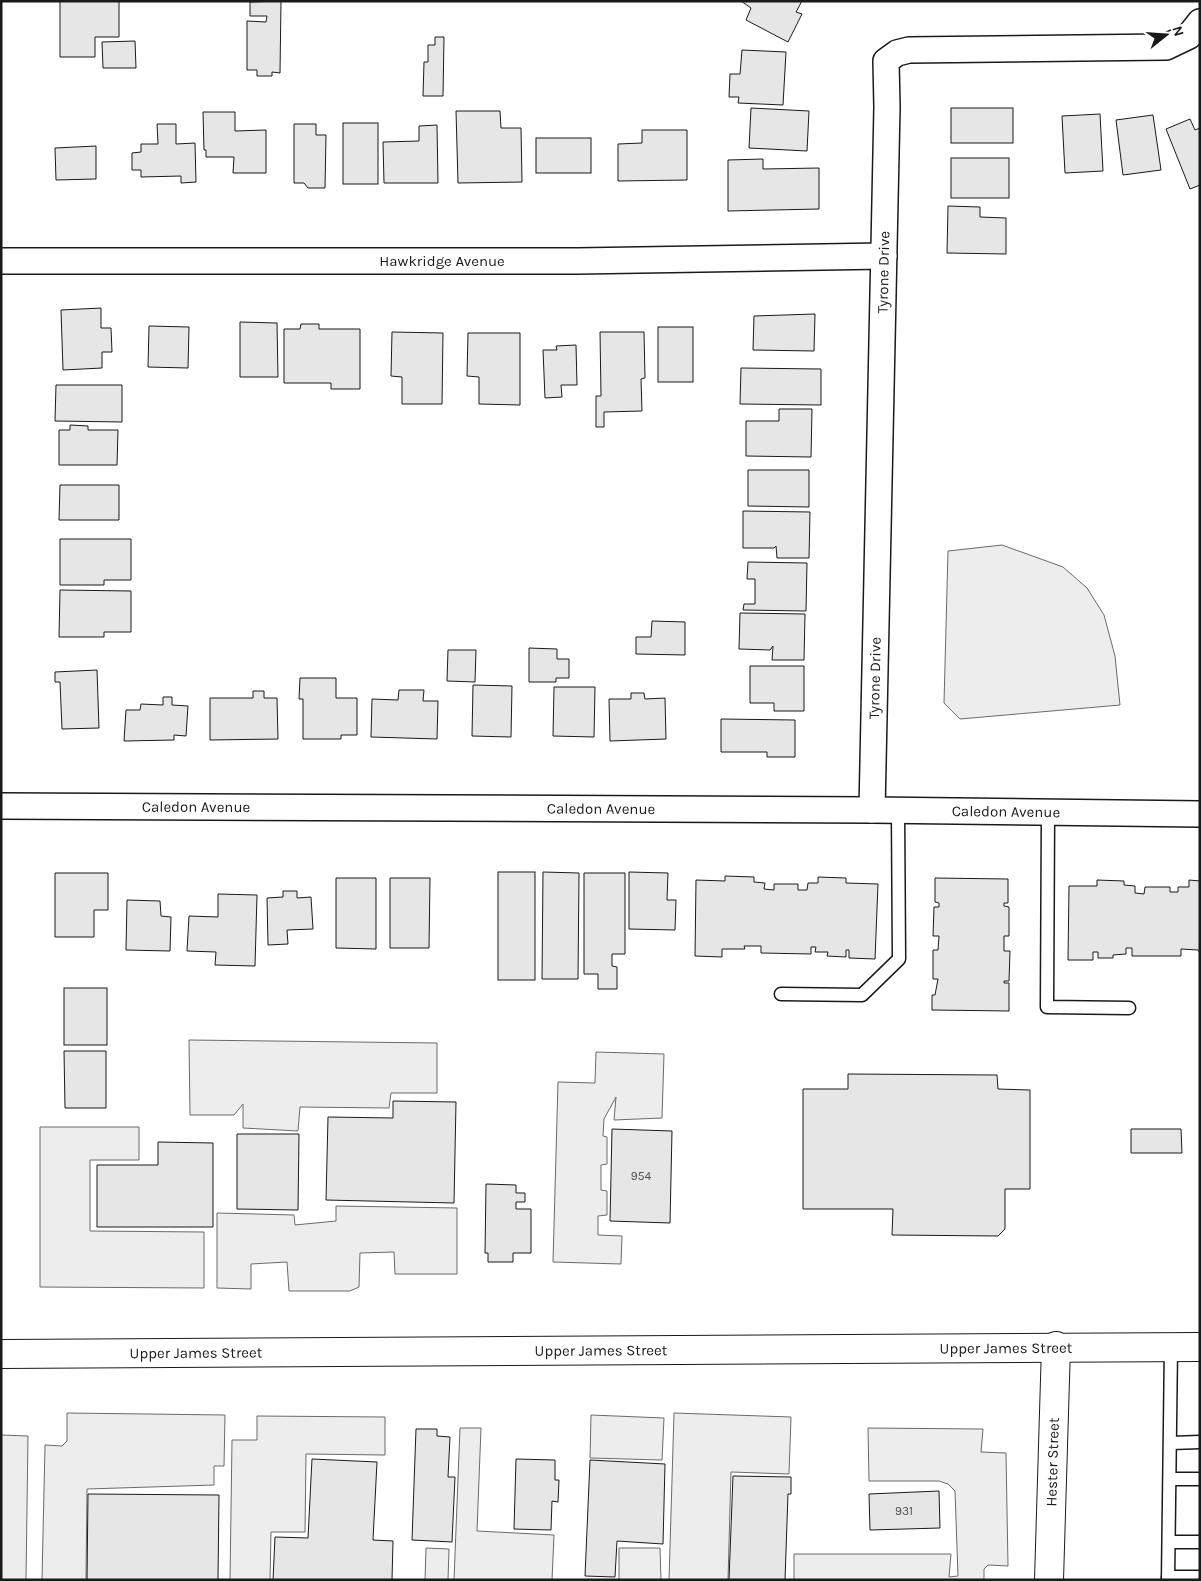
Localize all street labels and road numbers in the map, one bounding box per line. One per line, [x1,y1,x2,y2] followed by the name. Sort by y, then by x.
[874,231,893,314] street label: Tyrone Drive
[379,252,505,270] street label: Hawkridge Avenue
[865,637,885,719] street label: Tyrone Drive
[142,798,250,816] street label: Caledon Avenue
[547,800,655,818] street label: Caledon Avenue
[952,802,1060,821] street label: Caledon Avenue
[940,1339,1073,1358] street label: Upper James Street
[535,1341,668,1360] street label: Upper James Street
[130,1343,263,1362] street label: Upper James Street
[1042,1417,1063,1507] street label: Hester Street

